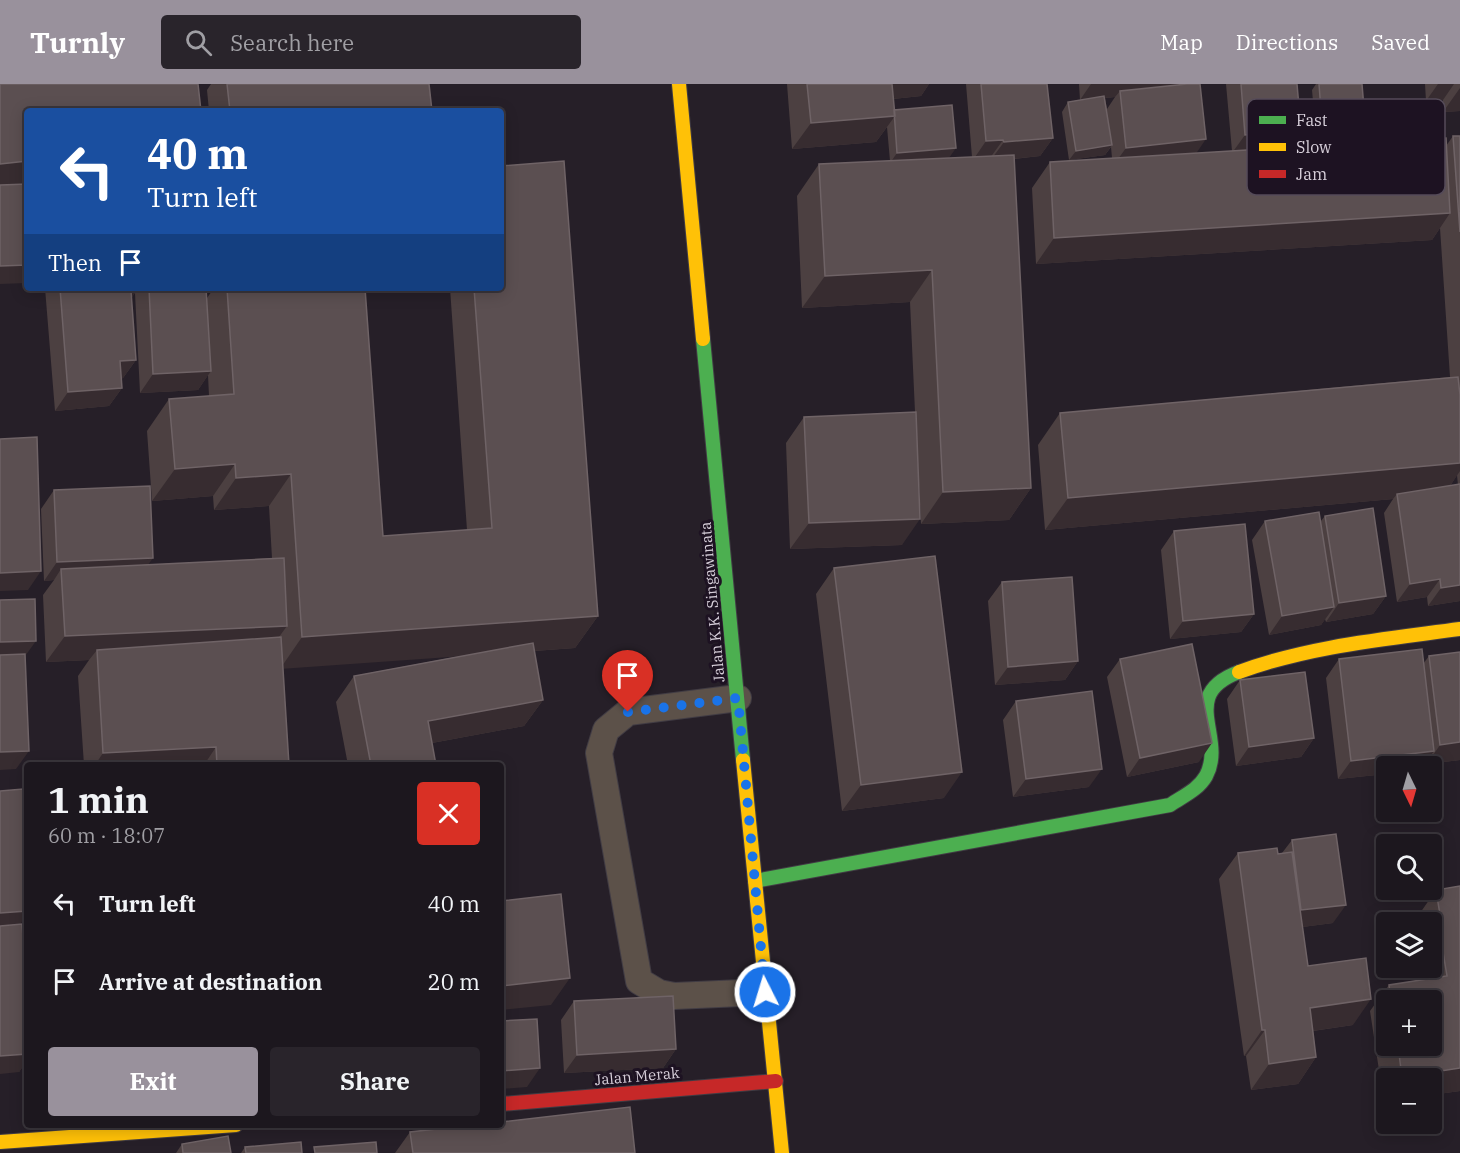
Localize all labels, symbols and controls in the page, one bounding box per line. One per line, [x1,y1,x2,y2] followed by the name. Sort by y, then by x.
[161,15,581,69] search box
[30,24,125,61] text: Turnly
[182,26,215,59] icon: search
[230,28,354,57] text: Search here
[1160,28,1203,56] text: Map
[1236,28,1338,56] text: Directions
[1371,28,1430,56] text: Saved
[1247,99,1445,195] legend
[1296,110,1328,130] text: Fast
[147,126,248,181] text: 40 m
[48,132,126,210] icon: left
[1296,137,1332,157] text: Slow
[1296,164,1327,184] text: Jam
[147,179,258,214] text: Turn left
[114,246,147,279] icon: arrive
[48,248,102,277] text: Then
[696,521,728,683] street label: Jalan K.K. Singawinata
[602,650,653,712] pin
[611,659,644,692] icon: arrive
[1376,756,1442,822] north arrow
[1376,756,1442,1134] map controls
[48,776,149,823] text: 1 min
[417,782,480,845] button: close
[48,822,165,849] text: 60 m · 18:07
[1376,834,1442,900] button: search
[48,887,81,920] icon: left
[99,889,195,918] text: Turn left
[428,889,480,918] text: 40 m
[1376,912,1442,978] button: layers
[733,960,797,1024] position arrow
[48,965,81,998] icon: arrive
[99,967,322,996] text: Arrive at destination
[428,967,480,996] text: 20 m
[1376,990,1442,1056] button: +
[48,1047,258,1116] button: Exit
[270,1047,480,1116] button: Share
[594,1063,681,1089] street label: Jalan Merak
[1376,1068,1442,1134] button: −

